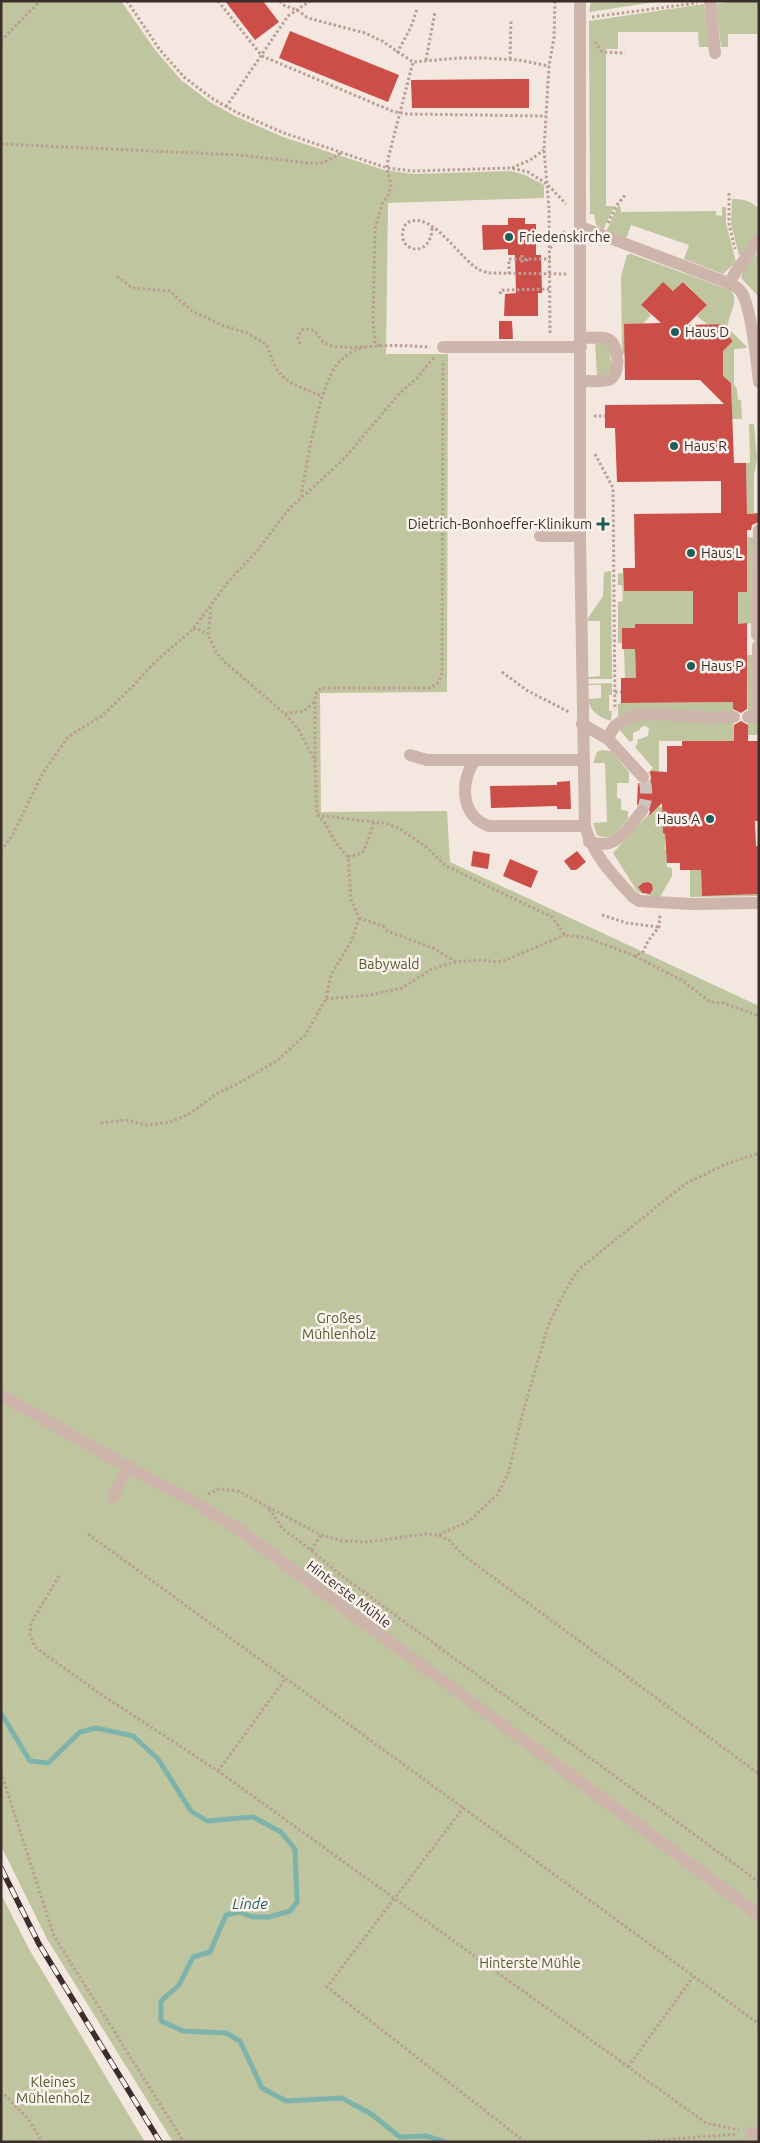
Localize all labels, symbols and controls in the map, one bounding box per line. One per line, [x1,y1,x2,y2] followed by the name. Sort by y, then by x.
[519,229,611,245] place label: Friedenskirche
[503,231,515,243] marker: Friedenskirche
[685,324,729,340] place label: Haus D
[669,326,681,338] marker: Haus D
[684,438,727,454] place label: Haus R
[668,440,680,452] marker: Haus R
[408,516,592,532] place label: Dietrich-Bonhoeffer-Klinikum
[596,517,610,531] marker: Dietrich-Bonhoeffer-Klinikum
[701,545,742,561] place label: Haus L
[685,547,697,559] marker: Haus L
[701,658,744,674] place label: Haus P
[685,660,697,672] marker: Haus P
[657,811,700,827] place label: Haus A
[704,813,716,825] marker: Haus A
[358,956,420,972] park label: Babywald
[302,1310,376,1342] park label: Großes Mühlenholz
[304,1557,394,1631] street label: Hinterste Mühle
[232,1895,268,1912] water label: Linde
[479,1955,581,1971] park label: Hinterste Mühle
[16,2074,90,2106] park label: Kleines Mühlenholz

